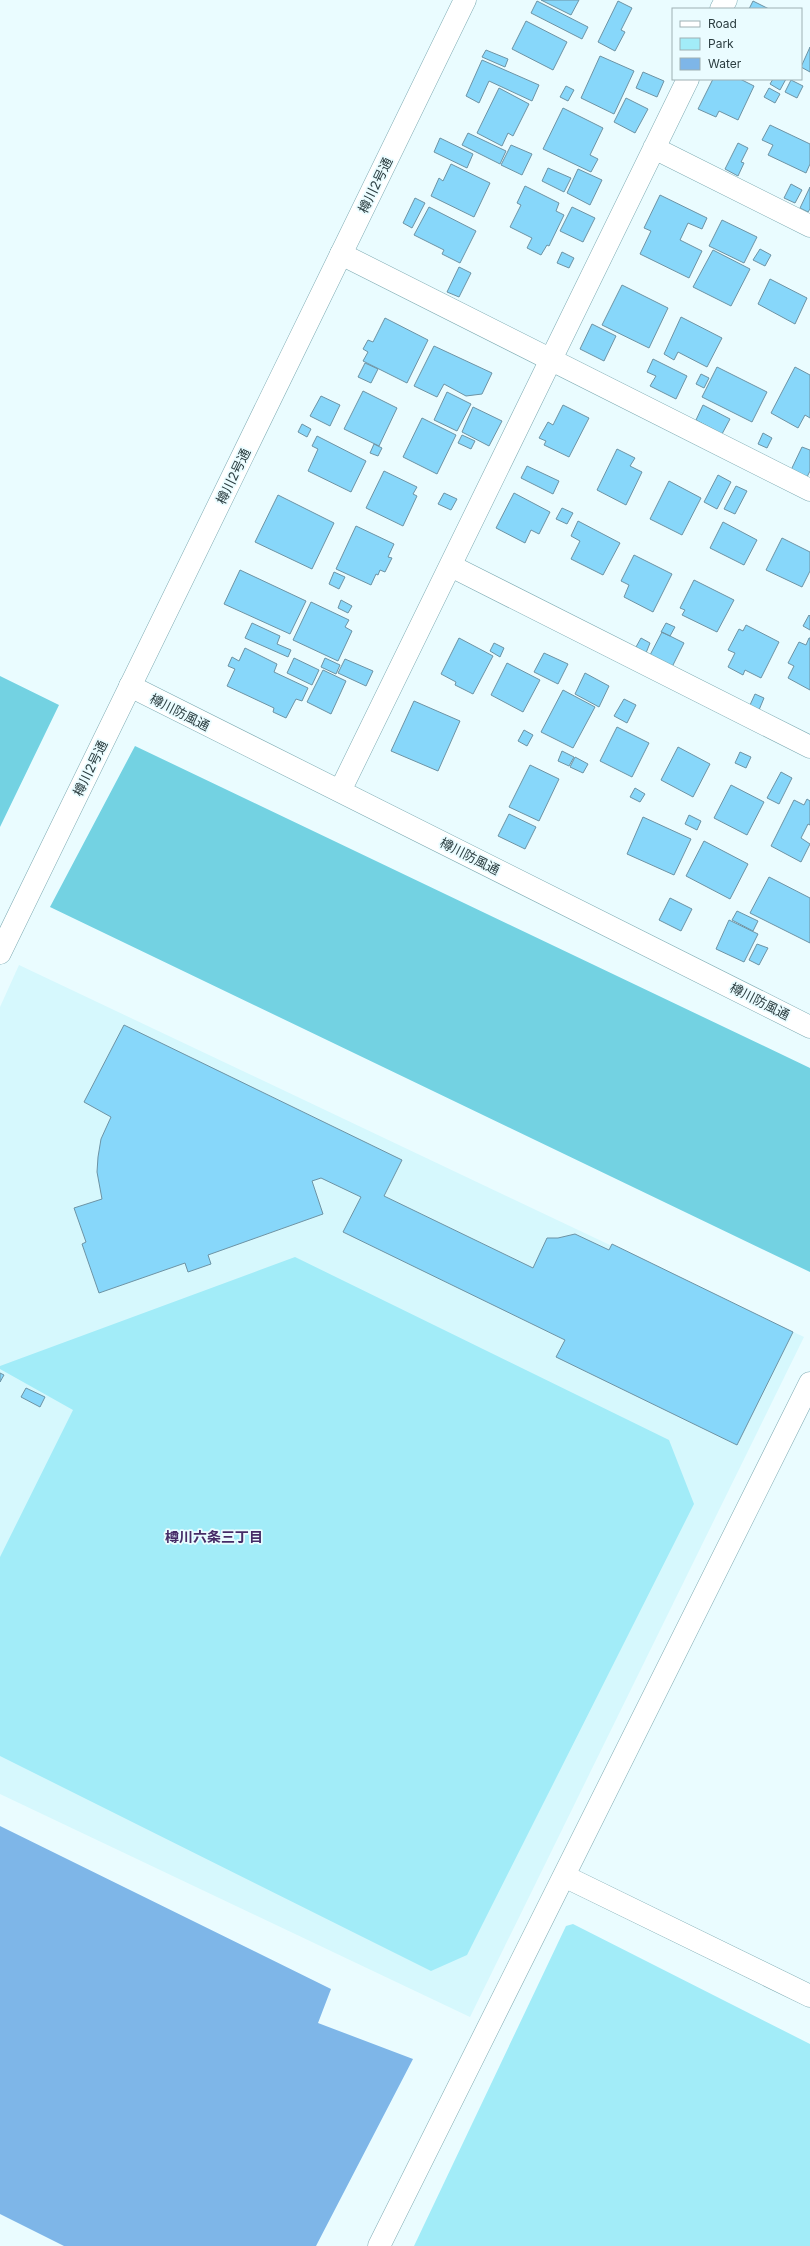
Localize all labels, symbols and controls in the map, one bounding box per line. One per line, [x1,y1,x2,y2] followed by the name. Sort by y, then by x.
[672,8,802,80] legend
[708,16,737,31] text: Road
[708,36,734,51] text: Park
[708,56,742,71] text: Water
[355,155,395,215] street label: 樽川2号通
[213,446,253,506] street label: 樽川2号通
[147,690,213,734] street label: 樽川防風通
[70,738,110,798] street label: 樽川2号通
[437,834,503,878] street label: 樽川防風通
[727,979,793,1023] street label: 樽川防風通
[165,1528,263,1545] district label: 樽川六条三丁目

